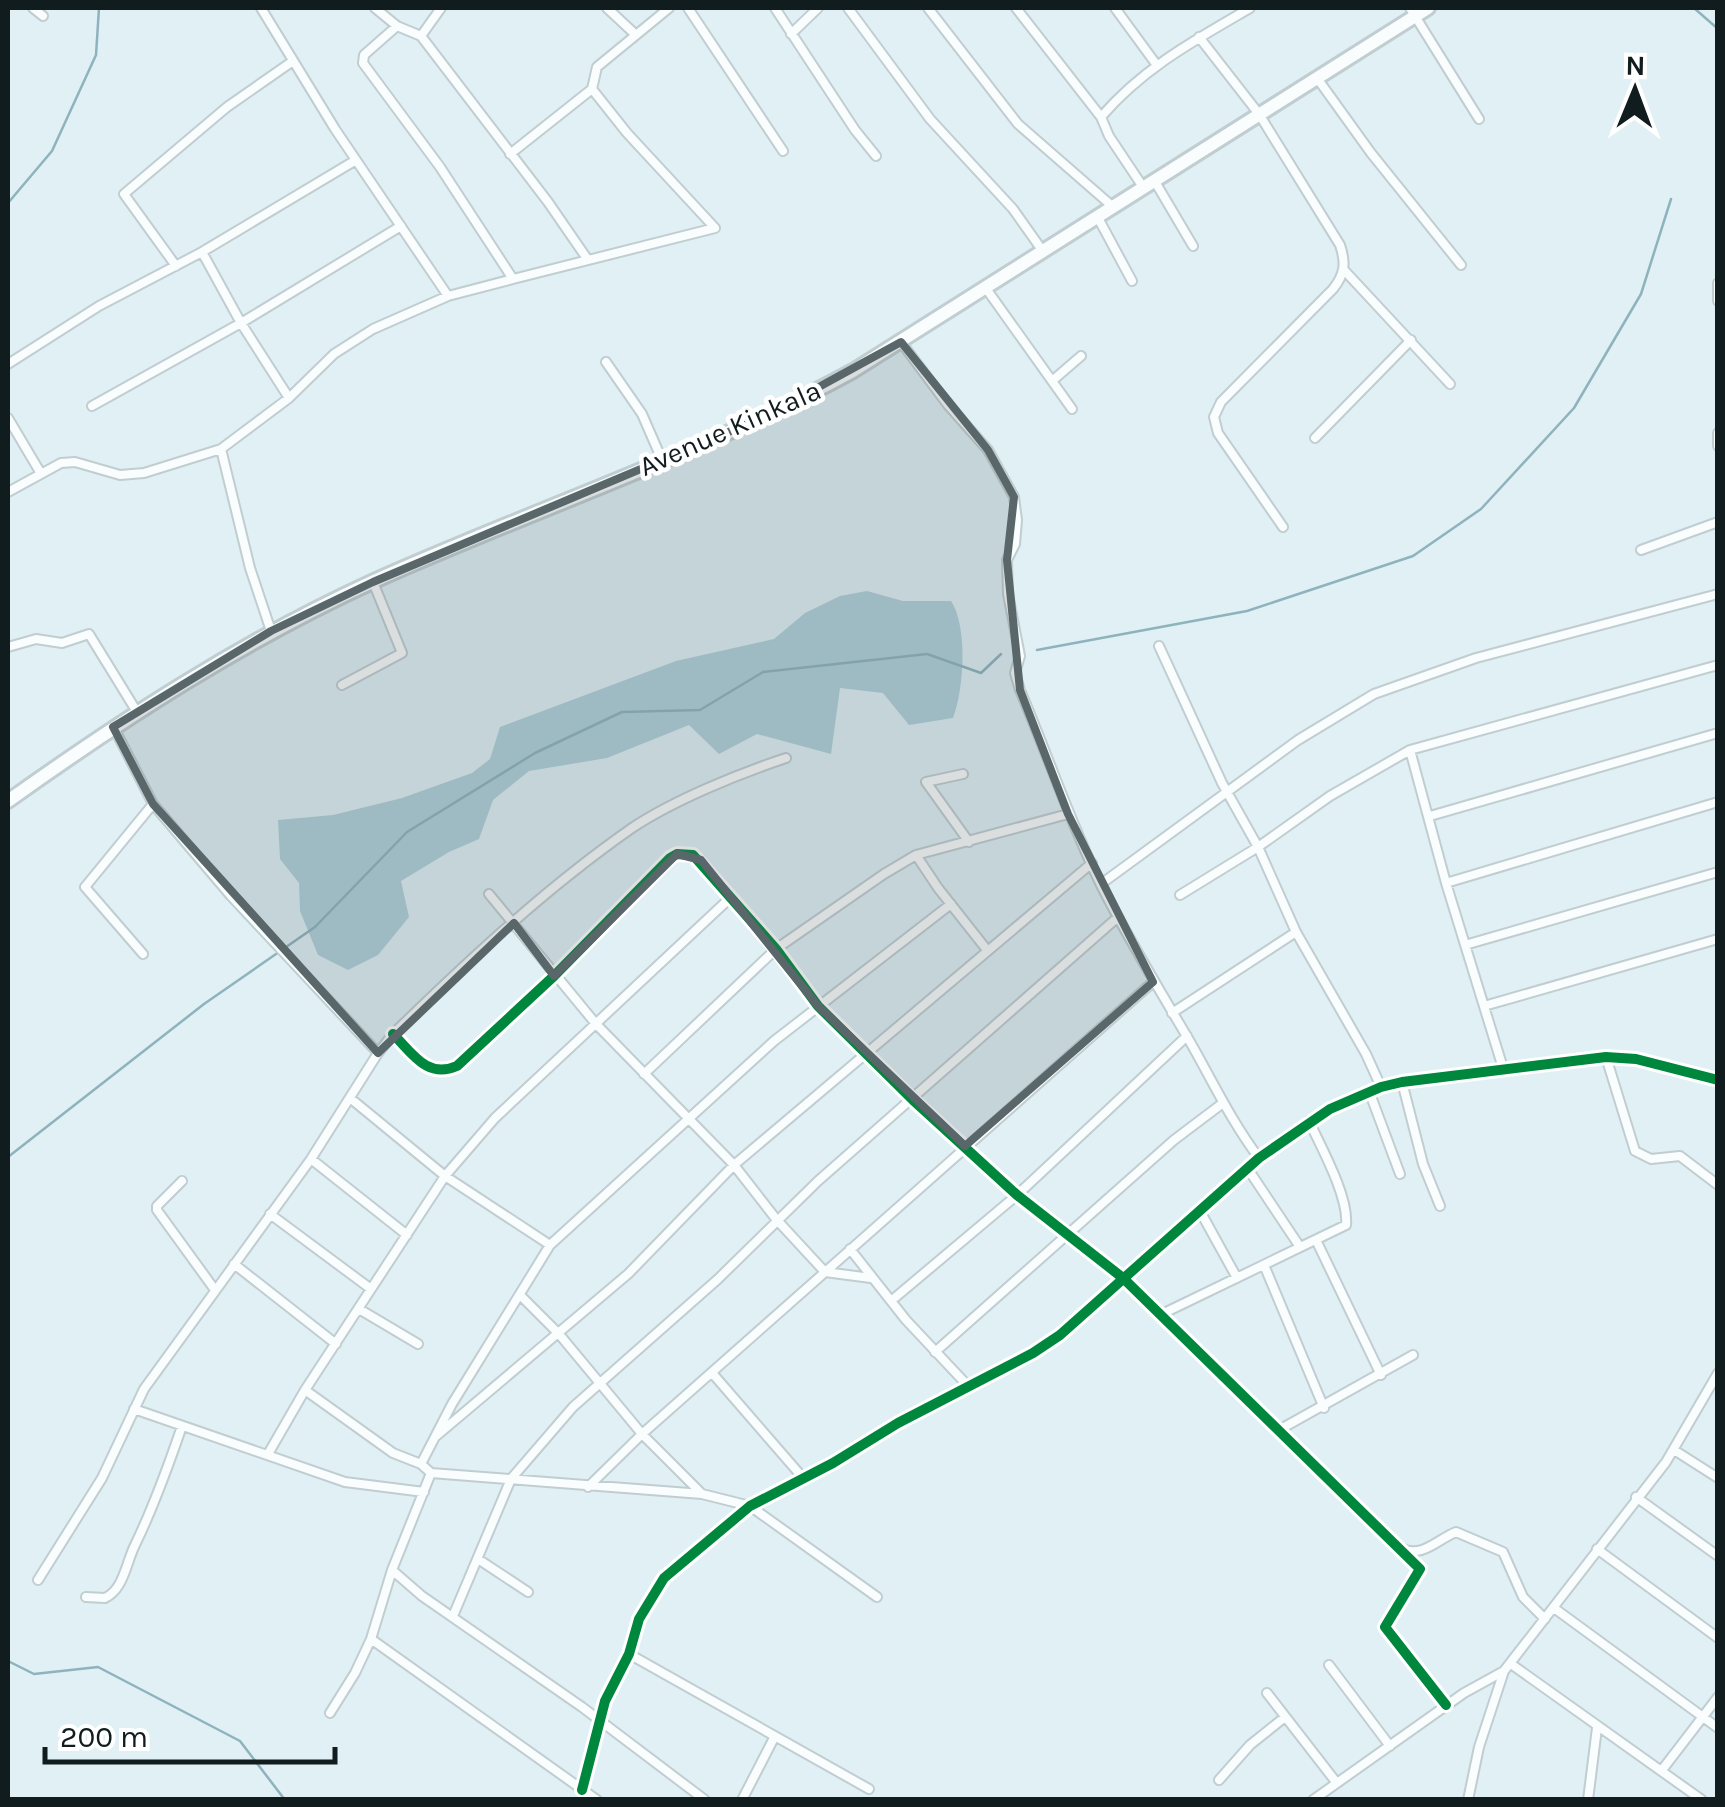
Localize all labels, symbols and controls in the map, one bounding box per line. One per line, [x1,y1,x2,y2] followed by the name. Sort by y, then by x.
[1585,40,1685,140] north arrow
[1625,49,1646,82] text: N
[634,373,826,483] street label: Avenue Kinkala
[45,1702,335,1764] scale bar
[60,1719,148,1755] text: 200 m

